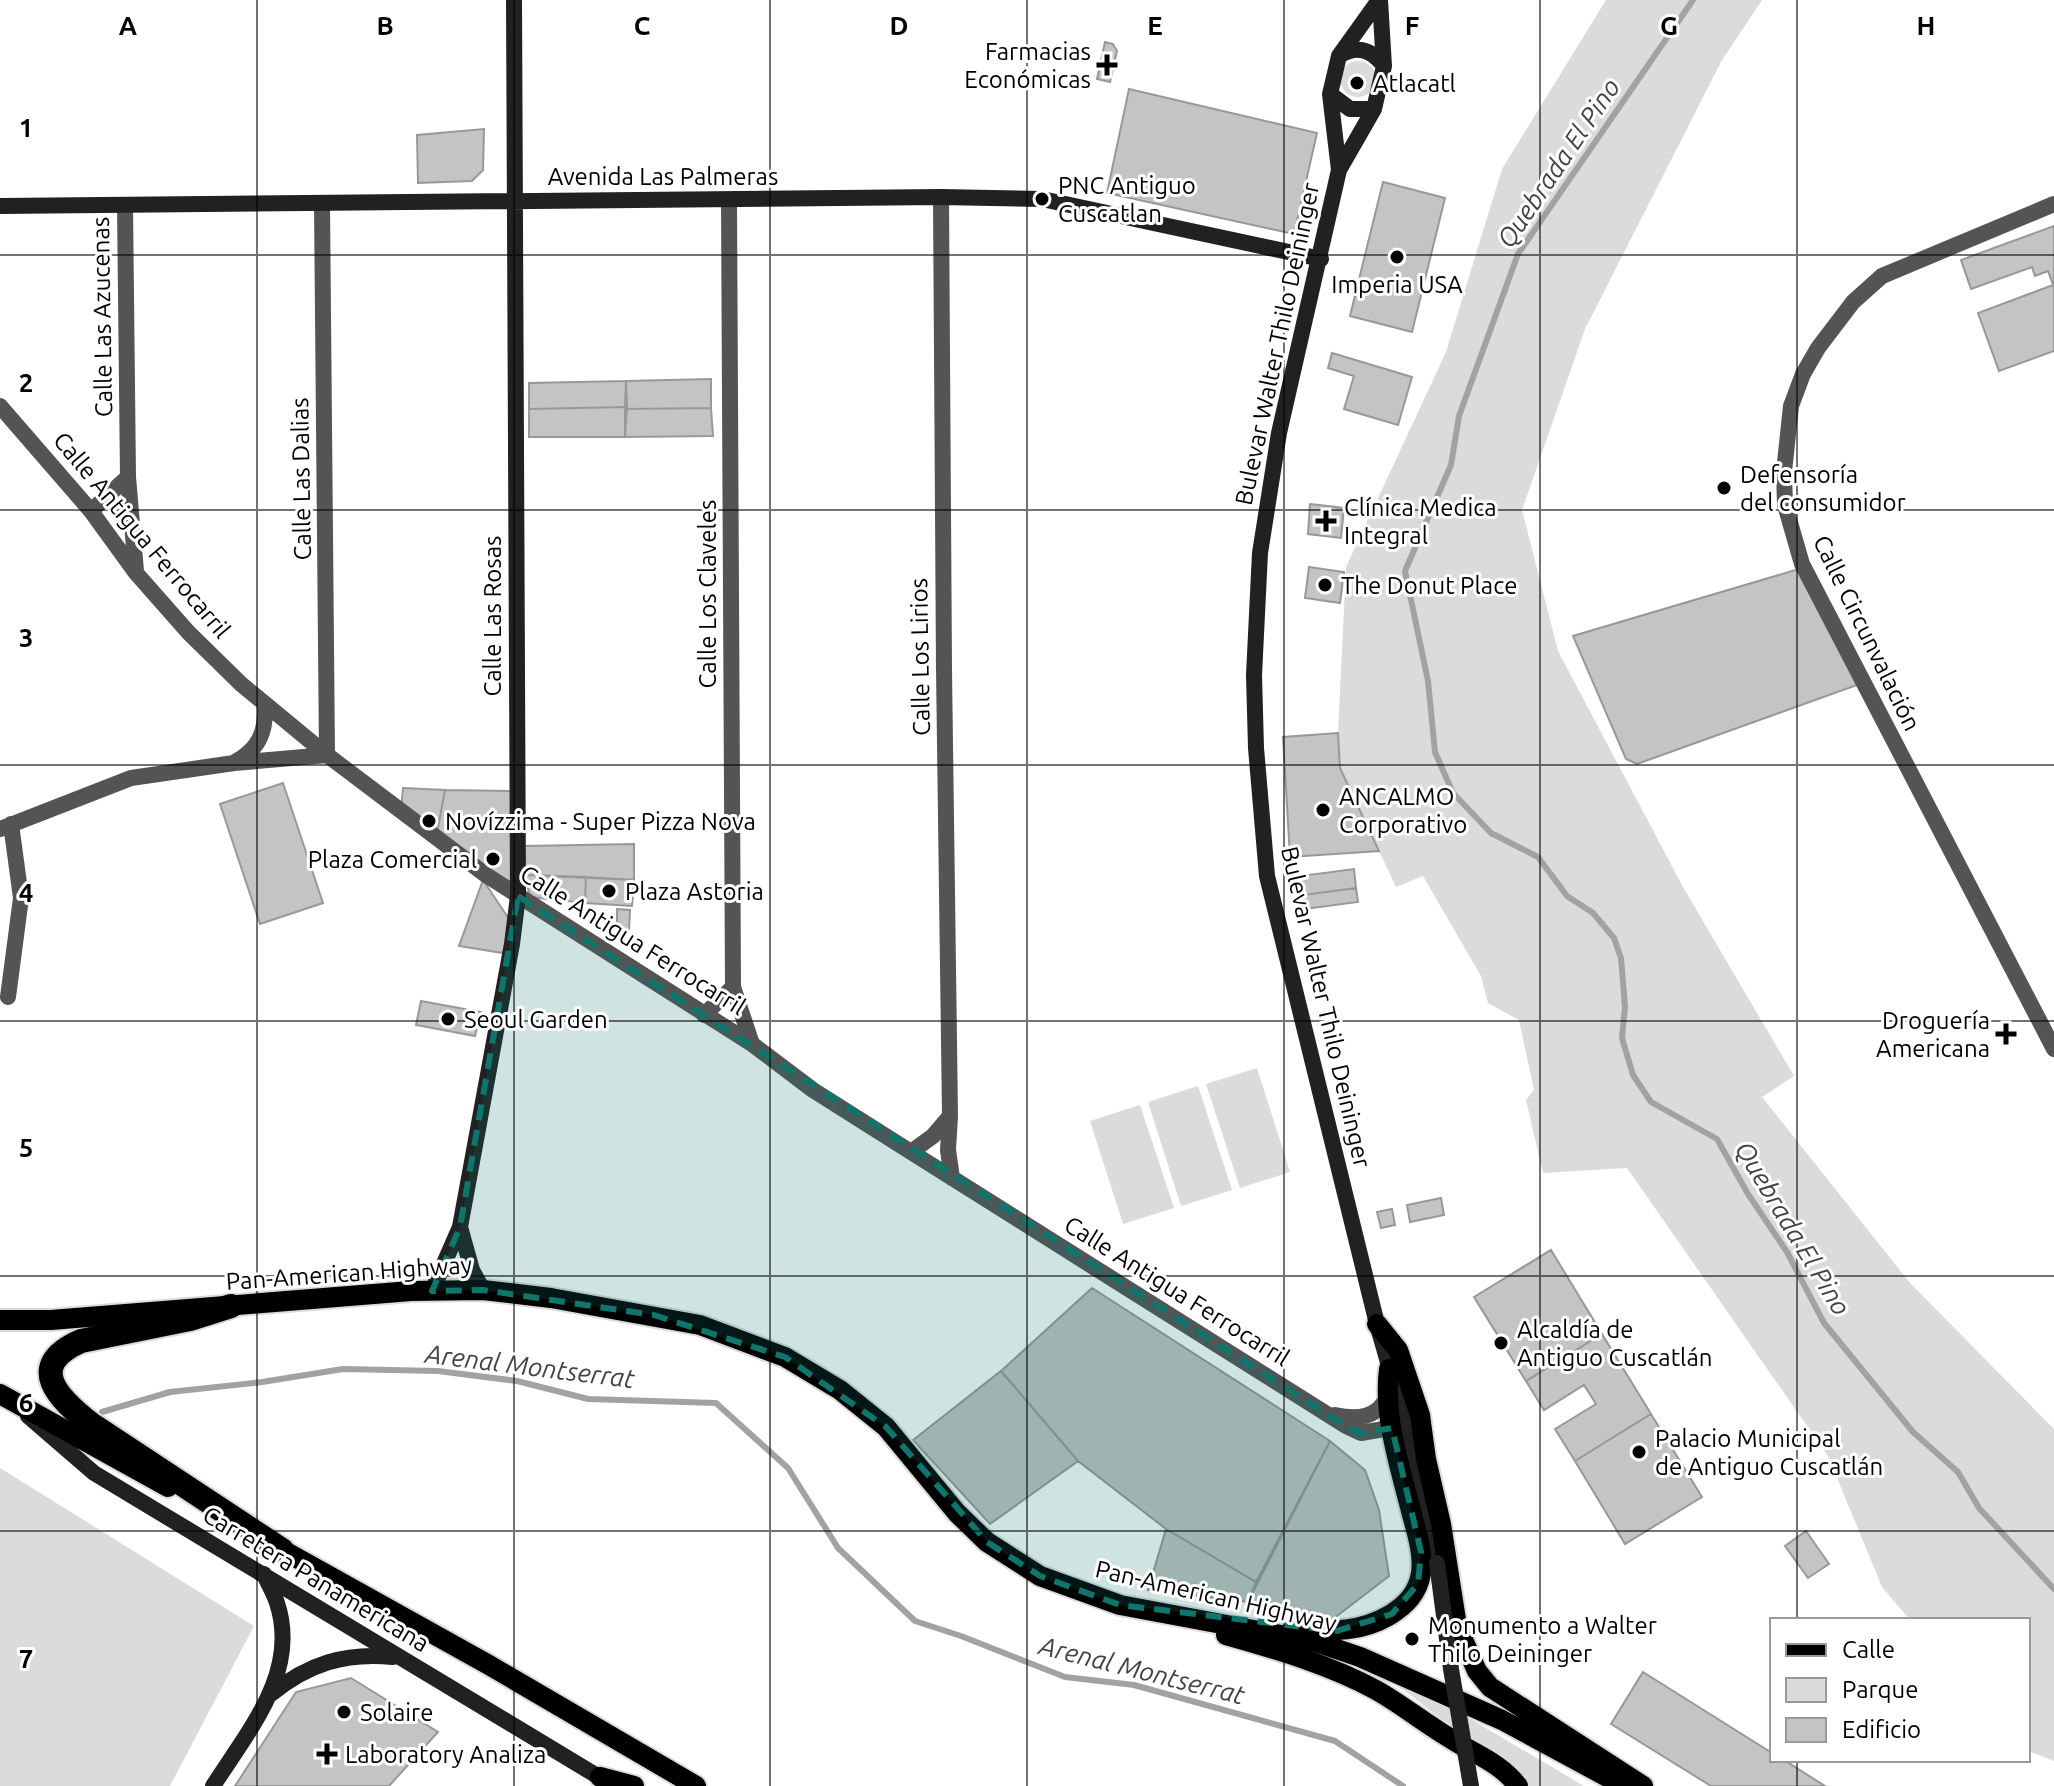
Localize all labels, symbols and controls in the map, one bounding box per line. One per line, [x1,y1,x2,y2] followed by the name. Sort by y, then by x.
[119,11,138,40] text: A
[376,11,394,40] text: B
[634,11,651,40] text: C
[890,11,908,40] text: D
[1147,11,1163,40] text: E
[1405,11,1419,40] text: F
[1660,11,1678,40] text: G
[1917,11,1935,40] text: H
[964,38,1091,93] place label: Farmacias Económicas
[1098,56,1116,74] marker: Farmacias Económicas
[1373,70,1456,97] place label: Atlacatl
[1491,73,1626,253] water label: Quebrada El Pino
[1348,74,1366,92] marker: Atlacatl
[19,113,33,142] text: 1
[548,163,778,190] street label: Avenida Las Palmeras
[1058,172,1196,227] place label: PNC Antiguo Cuscatlan
[1230,180,1324,508] street label: Bulevar Walter Thilo Deininger
[1033,190,1051,208] marker: PNC Antiguo Cuscatlan
[87,217,117,417] street label: Calle Las Azucenas
[1388,248,1406,266] marker: Imperia USA
[1331,271,1463,298] place label: Imperia USA
[19,368,33,397] text: 2
[286,397,316,561] street label: Calle Las Dalias
[48,427,236,643] street label: Calle Antigua Ferrocarril
[1740,461,1906,516] place label: Defensoría del consumidor
[1715,479,1733,497] marker: Defensoría del consumidor
[1344,494,1497,549] place label: Clínica Medica Integral
[694,500,721,688] street label: Calle Los Claveles
[1315,510,1337,532] marker: Clínica Medica Integral
[1808,531,1926,735] street label: Calle Circunvalación
[479,536,506,697] street label: Calle Las Rosas
[1341,572,1517,599] place label: The Donut Place
[1316,576,1334,594] marker: The Donut Place
[905,578,935,736] street label: Calle Los Lirios
[19,623,33,652] text: 3
[1339,783,1467,838] place label: ANCALMO Corporativo
[1314,801,1332,819] marker: ANCALMO Corporativo
[445,808,756,835] place label: Novízzima - Super Pizza Nova
[420,812,438,830] marker: Novízzima - Super Pizza Nova
[1276,844,1376,1170] street label: Bulevar Walter Thilo Deininger
[308,846,477,873] place label: Plaza Comercial
[484,850,502,868] marker: Plaza Comercial
[516,860,750,1020] street label: Calle Antigua Ferrocarril
[19,878,33,907] text: 4
[625,878,764,905] place label: Plaza Astoria
[600,882,618,900] marker: Plaza Astoria
[464,1006,608,1033] place label: Seoul Garden
[1876,1007,1990,1062] place label: Droguería Americana
[439,1010,457,1028] marker: Seoul Garden
[1997,1025,2015,1043] marker: Droguería Americana
[19,1133,33,1162] text: 5
[1729,1136,1856,1321] water label: Quebrada El Pino
[1060,1211,1294,1371] street label: Calle Antigua Ferrocarril
[225,1251,473,1295] street label: Pan-American Highway
[1517,1316,1712,1371] place label: Alcaldía de Antiguo Cuscatlán
[1492,1334,1510,1352] marker: Alcaldía de Antiguo Cuscatlán
[422,1339,637,1393] water label: Arenal Montserrat
[19,1388,33,1417] text: 6
[1655,1425,1883,1480] place label: Palacio Municipal de Antiguo Cuscatlán
[1630,1443,1648,1461] marker: Palacio Municipal de Antiguo Cuscatlán
[198,1501,434,1657] street label: Carretera Panamericana
[1093,1555,1340,1637] street label: Pan-American Highway
[1428,1612,1657,1667] place label: Monumento a Walter Thilo Deininger
[1770,1618,2030,1762] legend
[1034,1630,1249,1710] water label: Arenal Montserrat
[1403,1630,1421,1648] marker: Monumento a Walter Thilo Deininger
[1842,1636,1895,1663] text: Calle
[19,1644,33,1673] text: 7
[1842,1676,1919,1703] text: Parque
[360,1699,433,1726] place label: Solaire
[335,1703,353,1721] marker: Solaire
[1842,1716,1921,1743] text: Edificio
[345,1741,546,1768] place label: Laboratory Analiza
[316,1743,338,1765] marker: Laboratory Analiza

